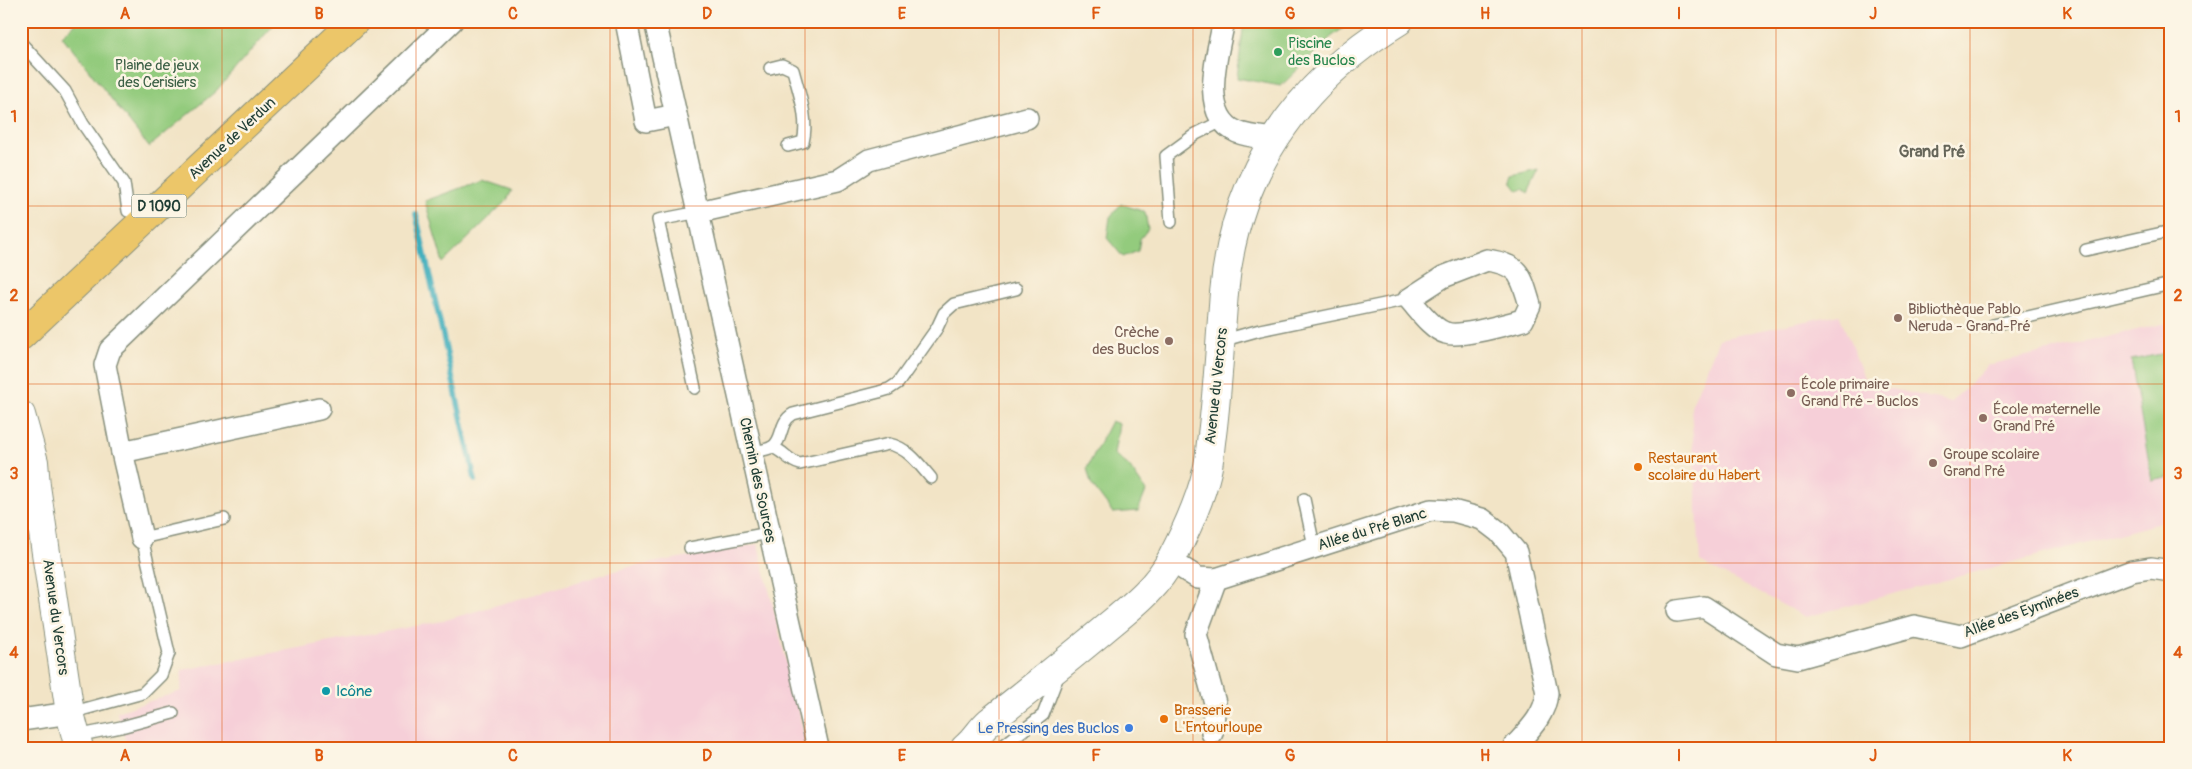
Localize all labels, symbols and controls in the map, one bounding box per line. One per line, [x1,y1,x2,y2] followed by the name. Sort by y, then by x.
[120,4,131,24] text: A
[314,4,324,24] text: B
[508,4,518,24] text: C
[702,4,712,24] text: D
[898,4,907,24] text: E
[1091,4,1101,24] text: F
[1285,4,1296,24] text: G
[1480,4,1490,24] text: H
[1677,4,1681,24] text: I
[1869,4,1877,24] text: J
[2062,4,2072,24] text: K
[1288,34,1355,70] place label: Piscine des Buclos
[1272,46,1284,58] marker: Piscine des Buclos
[115,56,199,92] park label: Plaine de jeux des Cerisiers
[185,93,280,184] street label: Avenue de Verdun
[11,107,17,127] text: 1
[2175,107,2181,127] text: 1
[1899,142,1966,162] district label: Grand Pré
[132,195,186,218] road number: D 1090
[10,286,19,306] text: 2
[2174,286,2183,306] text: 2
[1908,300,2031,336] place label: Bibliothèque Pablo Neruda - Grand-Pré
[1892,312,1904,324] marker: Bibliothèque Pablo Neruda - Grand-Pré
[1092,323,1160,359] place label: Crèche des Buclos
[1201,327,1232,445] street label: Avenue du Vercors
[1163,335,1175,347] marker: Crèche des Buclos
[1801,375,1918,411] place label: École primaire Grand Pré - Buclos
[1785,387,1797,399] marker: École primaire Grand Pré - Buclos
[1993,400,2101,436] place label: École maternelle Grand Pré
[1977,412,1989,424] marker: École maternelle Grand Pré
[735,416,780,545] street label: Chemin des Sources
[1943,445,2040,481] place label: Groupe scolaire Grand Pré
[1648,449,1761,485] place label: Restaurant scolaire du Habert
[1927,457,1939,469] marker: Groupe scolaire Grand Pré
[1632,461,1644,473] marker: Restaurant scolaire du Habert
[10,464,19,484] text: 3
[2174,464,2183,484] text: 3
[1315,504,1429,555] street label: Allée du Pré Blanc
[38,558,73,677] street label: Avenue du Vercors
[1961,583,2082,642] street label: Allée des Eyminées
[9,643,19,663] text: 4
[2173,643,2183,663] text: 4
[336,682,372,701] place label: Icône
[320,685,332,697] marker: Icône
[1174,701,1263,737] place label: Brasserie L'Entourloupe
[1158,713,1170,725] marker: Brasserie L'Entourloupe
[977,719,1119,738] place label: Le Pressing des Buclos
[1123,722,1135,734] marker: Le Pressing des Buclos
[120,746,131,766] text: A
[314,746,324,766] text: B
[508,746,518,766] text: C
[702,746,712,766] text: D
[898,746,907,766] text: E
[1091,746,1101,766] text: F
[1285,746,1296,766] text: G
[1480,746,1490,766] text: H
[1677,746,1681,766] text: I
[1869,746,1877,766] text: J
[2062,746,2072,766] text: K

